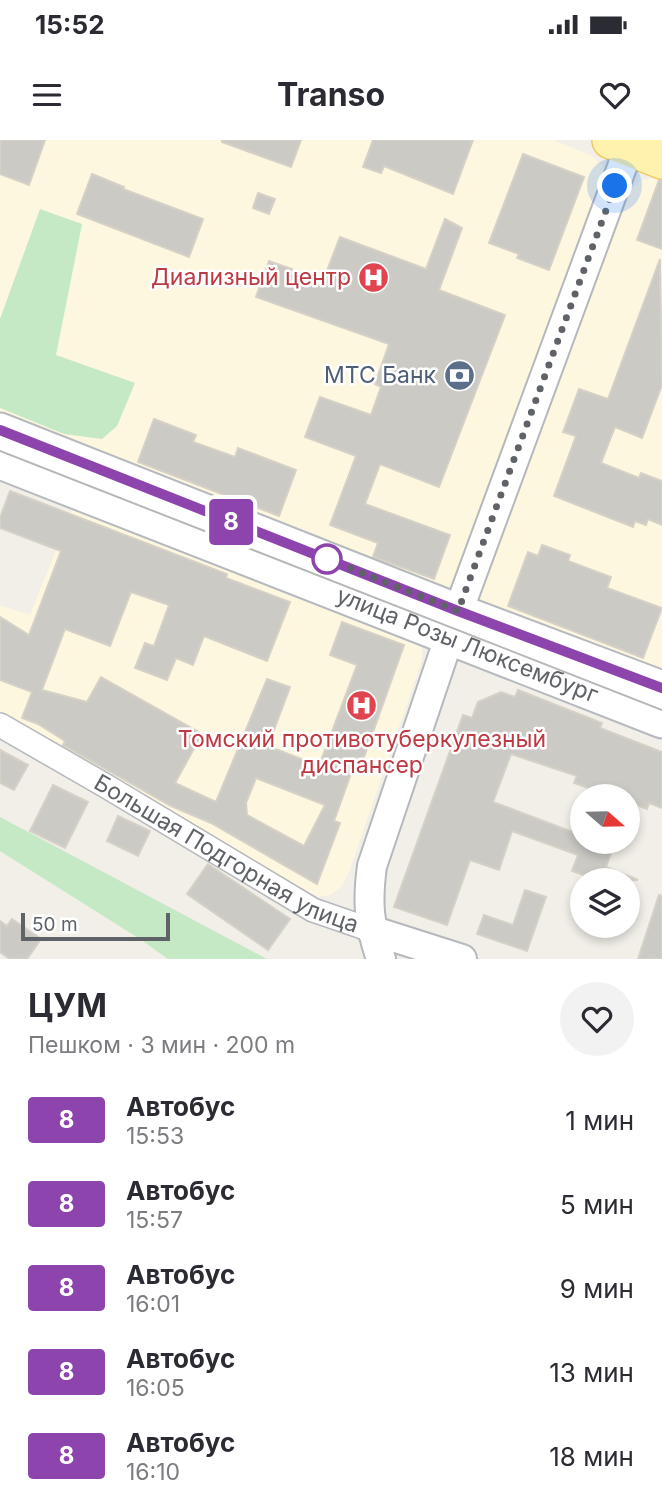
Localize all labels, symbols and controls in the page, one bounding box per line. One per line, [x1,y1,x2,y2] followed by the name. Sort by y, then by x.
[35,9,105,40] text: 15:52
[277,75,385,114] text: Transo
[28,76,66,114] icon: menu
[596,76,634,114] icon: heart
[597,168,632,203] your location
[357,260,391,294] hospital icon: Диализный центр
[151,263,351,291] place label: Диализный центр
[442,358,476,392] bank icon: МТС Банк
[324,361,437,389] place label: МТС Банк
[208,499,254,545] line badge: 8
[223,507,239,536] text: 8
[312,544,342,574] unlabelled marker
[333,581,602,709] street label: улица Розы Люксембург
[345,688,379,722] hospital icon: Томский противотуберкулезный диспансер
[178,725,546,779] place label: Томский противотуберкулезный диспансер
[89,768,362,939] street label: Большая Подгорная улица
[570,784,640,854] north arrow
[570,784,640,938] map controls
[570,868,640,938] button: layers
[21,910,170,942] scale bar
[32,913,78,936] text: 50 m
[560,982,634,1056] button: heart
[28,985,107,1025] text: ЦУМ
[28,1031,295,1059] text: Пешком · 3 мин · 200 m
[126,1091,235,1122] text: Автобус
[59,1105,74,1134] text: 8
[565,1105,634,1136] text: 1 мин
[126,1122,184,1150] text: 15:53
[126,1175,235,1206] text: Автобус
[59,1189,74,1218] text: 8
[560,1189,634,1220] text: 5 мин
[126,1206,183,1234] text: 15:57
[126,1259,235,1290] text: Автобус
[59,1273,74,1302] text: 8
[560,1273,634,1304] text: 9 мин
[126,1290,180,1318] text: 16:01
[126,1343,235,1374] text: Автобус
[59,1357,74,1386] text: 8
[549,1357,634,1388] text: 13 мин
[126,1374,185,1402] text: 16:05
[126,1427,235,1458] text: Автобус
[59,1441,74,1470] text: 8
[549,1441,634,1472] text: 18 мин
[126,1458,180,1486] text: 16:10

